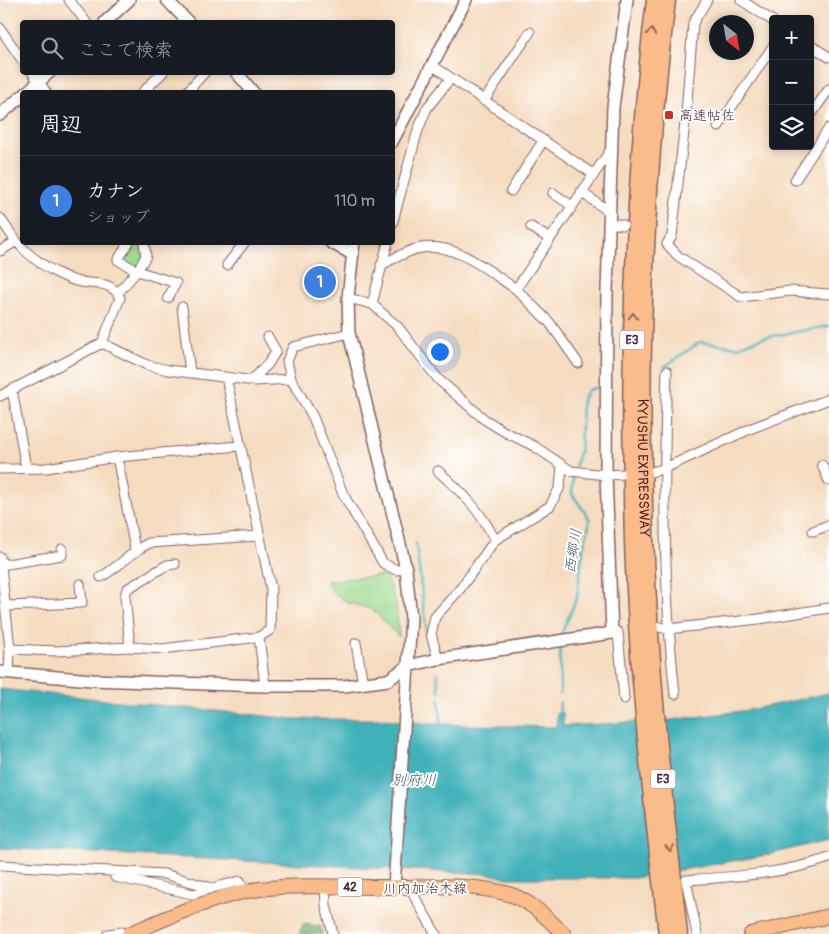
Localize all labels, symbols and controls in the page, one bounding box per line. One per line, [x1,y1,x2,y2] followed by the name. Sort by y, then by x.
[709,15,754,60] north arrow
[769,15,814,150] map controls
[769,15,814,60] button: +
[20,20,395,75] search box
[645,28,656,36] one-way arrow
[38,34,66,62] icon: search
[78,38,173,62] text: ここで検索
[769,60,814,105] button: −
[769,105,814,150] button: layers
[679,107,735,124] place label: 高速帖佐
[663,109,675,121] marker: 高速帖佐
[40,111,82,138] text: 周辺
[87,179,144,203] text: カナン
[53,191,59,211] text: 1
[334,191,375,211] text: 110 m
[87,207,150,227] text: ショップ
[304,263,336,301] pin: 1
[628,312,638,320] one-way arrow
[620,330,644,350] road number: E3
[427,339,453,365] your location
[634,399,653,537] street label: KYUSHU EXPRESSWAY
[561,527,586,575] water label: 西郷川
[650,770,676,789] road number: E3
[391,771,437,790] water label: 別府川
[664,844,675,852] one-way arrow
[338,878,362,896] road number: 42
[383,880,467,897] street label: 川内加治木線

